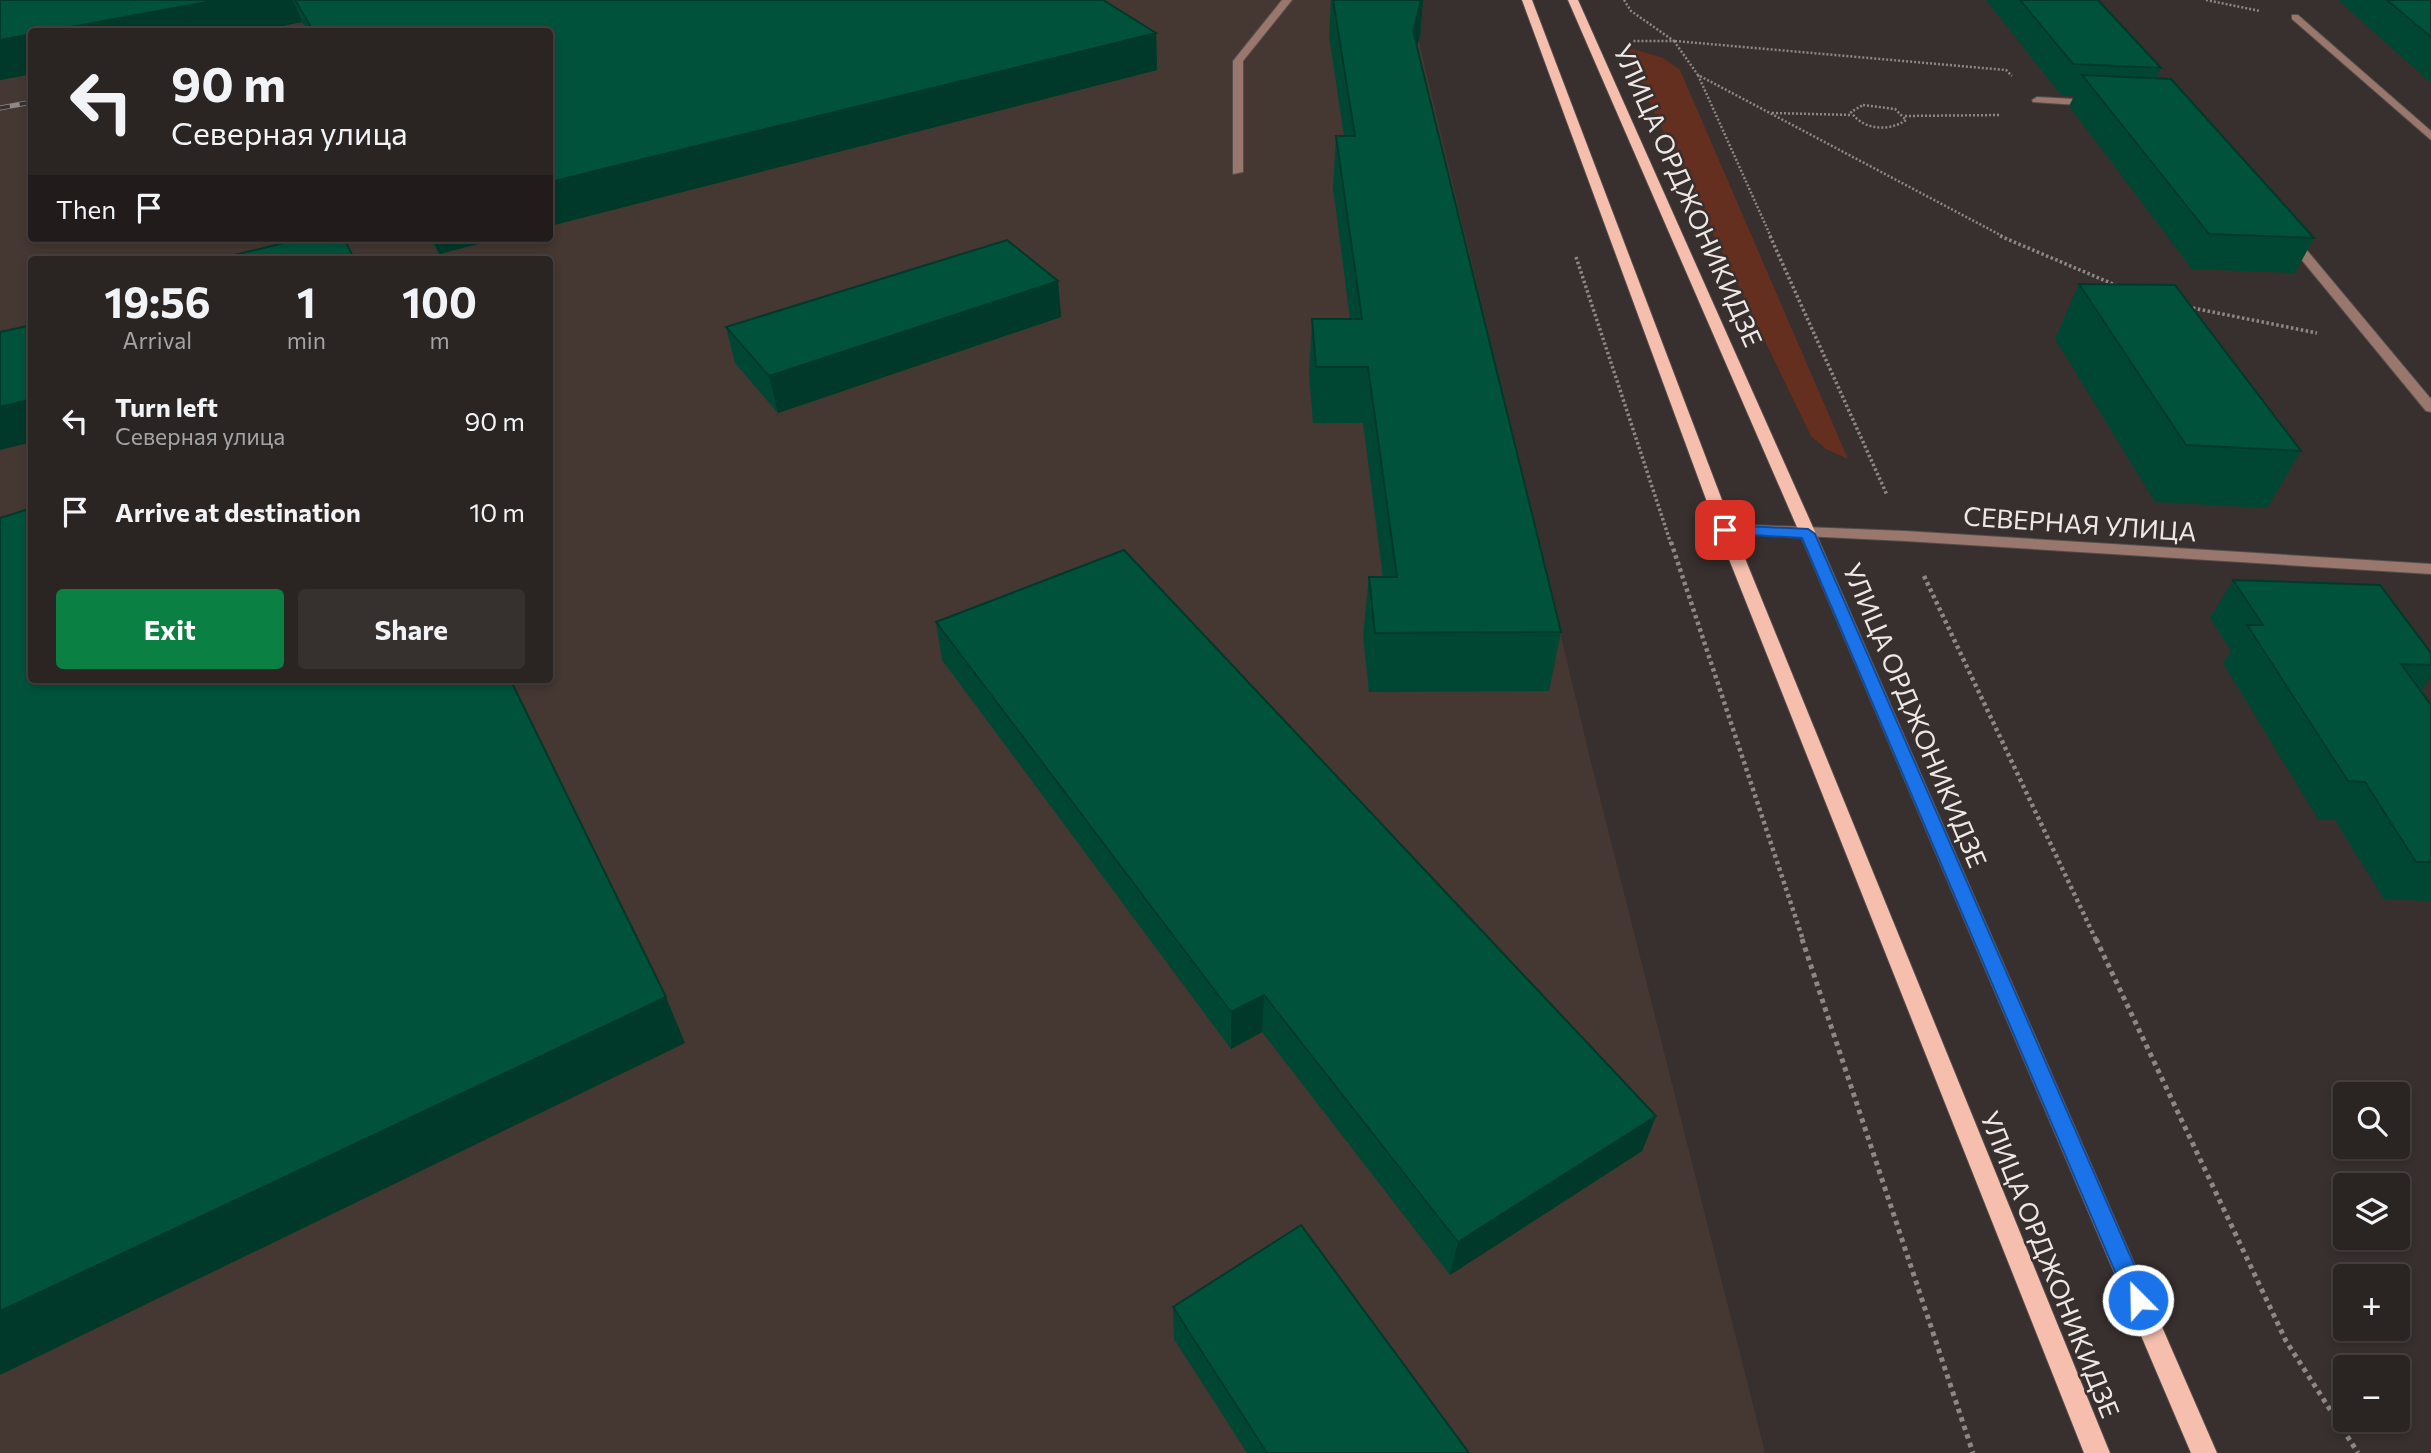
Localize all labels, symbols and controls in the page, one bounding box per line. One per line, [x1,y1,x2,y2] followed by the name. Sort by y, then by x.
[1608,39,1770,351] street label: УЛИЦА ОРДЖОНИКИДЗЕ
[171,52,286,112] text: 90 m
[56,56,147,147] icon: left
[171,112,408,152] text: Северная улица
[130,189,168,227] icon: arrive
[56,193,116,224] text: Then
[104,275,211,327] text: 19:56
[297,275,316,327] text: 1
[402,275,477,327] text: 100
[123,326,192,354] text: Arrival
[287,326,326,354] text: min
[429,326,449,354] text: m
[115,391,218,422] text: Turn left
[56,402,94,440] icon: left
[465,405,525,436] text: 90 m
[115,422,285,450] text: Северная улица
[56,493,94,531] icon: arrive
[115,496,361,527] text: Arrive at destination
[469,496,525,527] text: 10 m
[1962,499,2198,547] street label: СЕВЕРНАЯ УЛИЦА
[1695,500,1755,560] pin
[1706,511,1744,549] icon: arrive
[1838,558,1994,872] street label: УЛИЦА ОРДЖОНИКИДЗЕ
[56,589,284,669] button: Exit
[298,589,525,669] button: Share
[2333,1082,2410,1432] map controls
[2333,1082,2410,1159] button: search
[1975,1106,2127,1422] street label: УЛИЦА ОРДЖОНИКИДЗЕ
[2333,1173,2410,1250] button: layers
[2101,1263,2175,1337] position arrow
[2333,1264,2410,1341] button: +
[2333,1355,2410,1432] button: −

